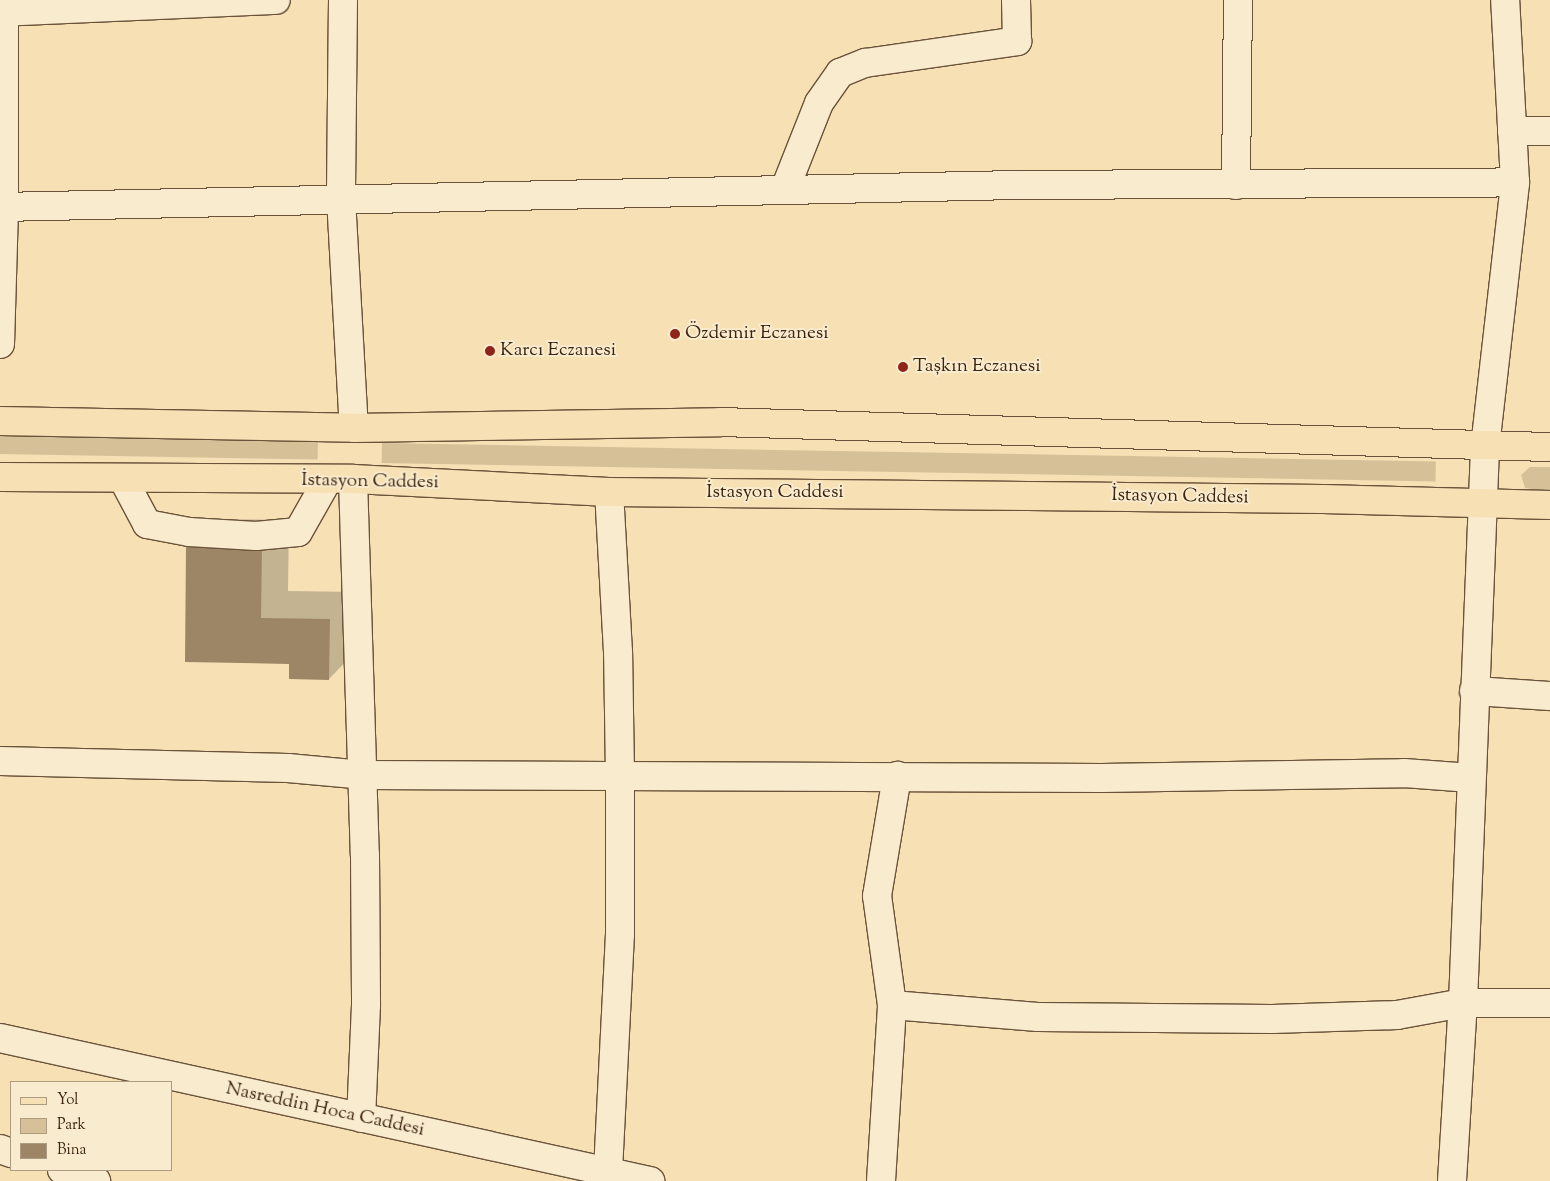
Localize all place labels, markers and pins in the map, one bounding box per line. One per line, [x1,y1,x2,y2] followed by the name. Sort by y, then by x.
[685,323,829,345] place label: Özdemir Eczanesi
[669,328,681,340] marker: Özdemir Eczanesi
[500,340,616,362] place label: Karcı Eczanesi
[484,345,496,357] marker: Karcı Eczanesi
[913,356,1041,378] place label: Taşkın Eczanesi
[897,361,909,373] marker: Taşkın Eczanesi

